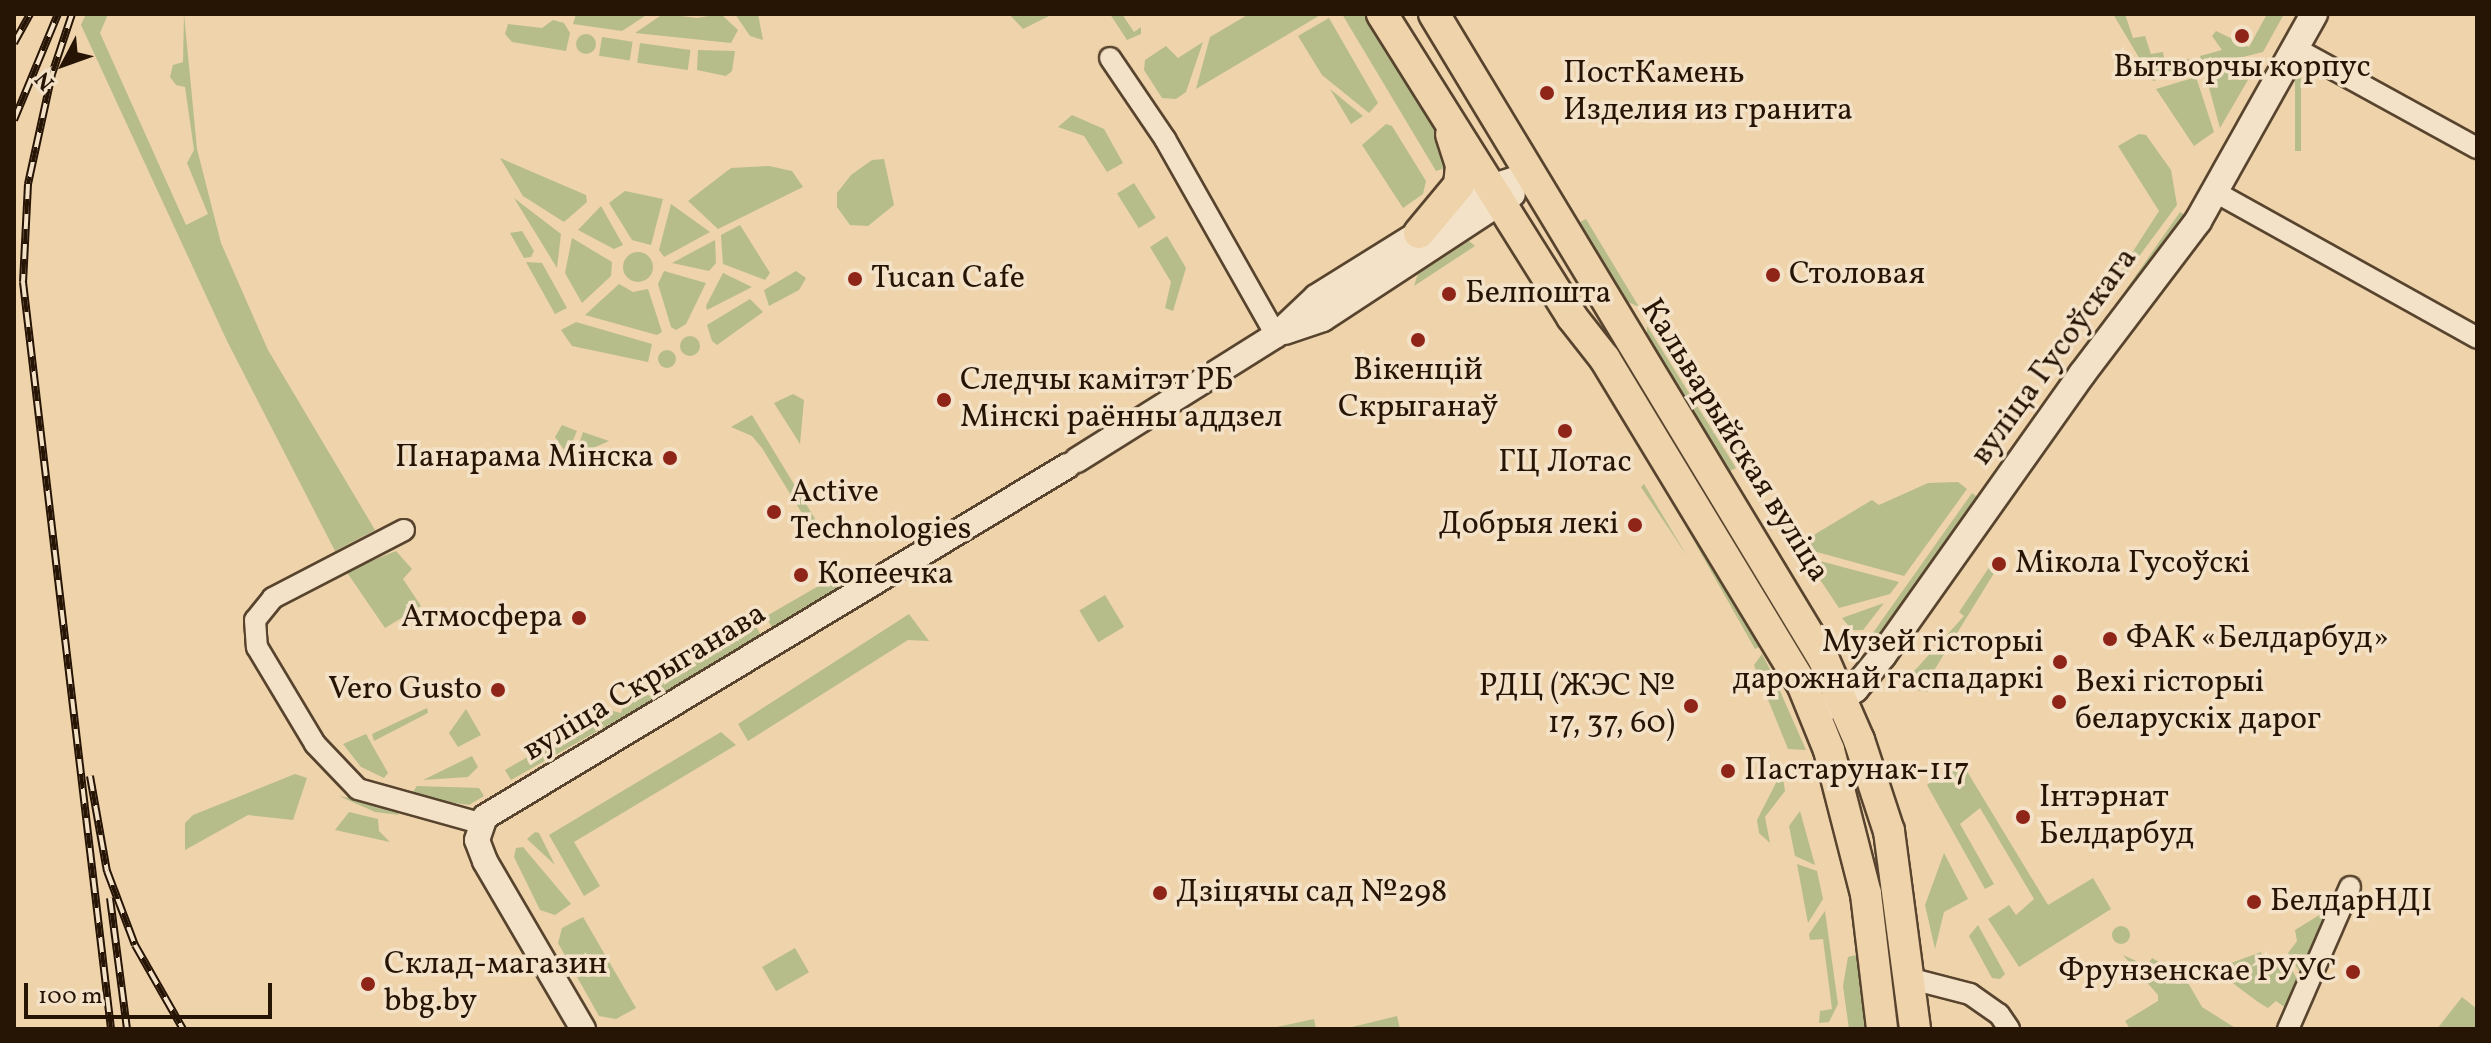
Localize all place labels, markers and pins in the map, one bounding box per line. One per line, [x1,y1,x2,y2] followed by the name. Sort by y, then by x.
[2233,27,2251,45] marker: Вытворчы корпус
[2113,49,2371,87] place label: Вытворчы корпус
[1563,56,1853,131] place label: ПостКамень Изделия из гранита
[1538,84,1556,102] marker: ПостКамень Изделия из гранита
[1789,256,1925,294] place label: Столовая
[871,260,1025,298] place label: Tucan Cafe
[1764,266,1782,284] marker: Столовая
[846,270,864,288] marker: Tucan Cafe
[1465,275,1611,313] place label: Белпошта
[1440,285,1458,303] marker: Белпошта
[1409,331,1427,349] marker: Вікенцій Скрыганаў
[1338,353,1498,428] place label: Вікенцій Скрыганаў
[960,363,1282,438] place label: Следчы камітэт РБ Мінскі раённы аддзел
[935,391,953,409] marker: Следчы камітэт РБ Мінскі раённы аддзел
[1556,422,1574,440] marker: ГЦ Лотас
[395,439,654,477] place label: Панарама Мінска
[1498,444,1632,482] place label: ГЦ Лотас
[661,449,679,467] marker: Панарама Мінска
[790,475,971,550] place label: Active Technologies
[765,503,783,521] marker: Active Technologies
[1439,506,1619,544] place label: Добрыя лекі
[1626,516,1644,534] marker: Добрыя лекі
[2015,545,2250,583] place label: Мікола Гусоўскі
[1990,555,2008,573] marker: Мікола Гусоўскі
[817,556,954,594] place label: Копеечка
[792,566,810,584] marker: Копеечка
[401,599,563,637] place label: Атмосфера
[570,609,588,627] marker: Атмосфера
[2126,620,2389,658] place label: ФАК «Белдарбуд»
[1733,625,2044,700] place label: Музей гісторыі дарожнай гаспадаркі
[2101,630,2119,648] marker: ФАК «Белдарбуд»
[2051,653,2069,671] marker: Музей гісторыі дарожнай гаспадаркі
[2075,665,2321,740] place label: Вехі гісторыі беларускіх дарог
[1479,669,1675,744] place label: РДЦ (ЖЭС № 17, 37, 60)
[328,671,482,709] place label: Vero Gusto
[489,681,507,699] marker: Vero Gusto
[2050,693,2068,711] marker: Вехі гісторыі беларускіх дарог
[1682,697,1700,715] marker: РДЦ (ЖЭС № 17, 37, 60)
[1744,752,1969,790] place label: Пастарунак-117
[1719,762,1737,780] marker: Пастарунак-117
[2039,780,2194,855] place label: Інтэрнат Белдарбуд
[2014,808,2032,826] marker: Інтэрнат Белдарбуд
[1176,874,1447,912] place label: Дзіцячы сад №298
[2270,883,2432,921] place label: БелдарНДI
[1151,884,1169,902] marker: Дзіцячы сад №298
[2245,893,2263,911] marker: БелдарНДI
[384,947,607,1022] place label: Склад-магазин bbg.by
[2059,953,2337,991] place label: Фрунзенскае РУУС
[2344,963,2362,981] marker: Фрунзенскае РУУС
[359,975,377,993] marker: Склад-магазин bbg.by

